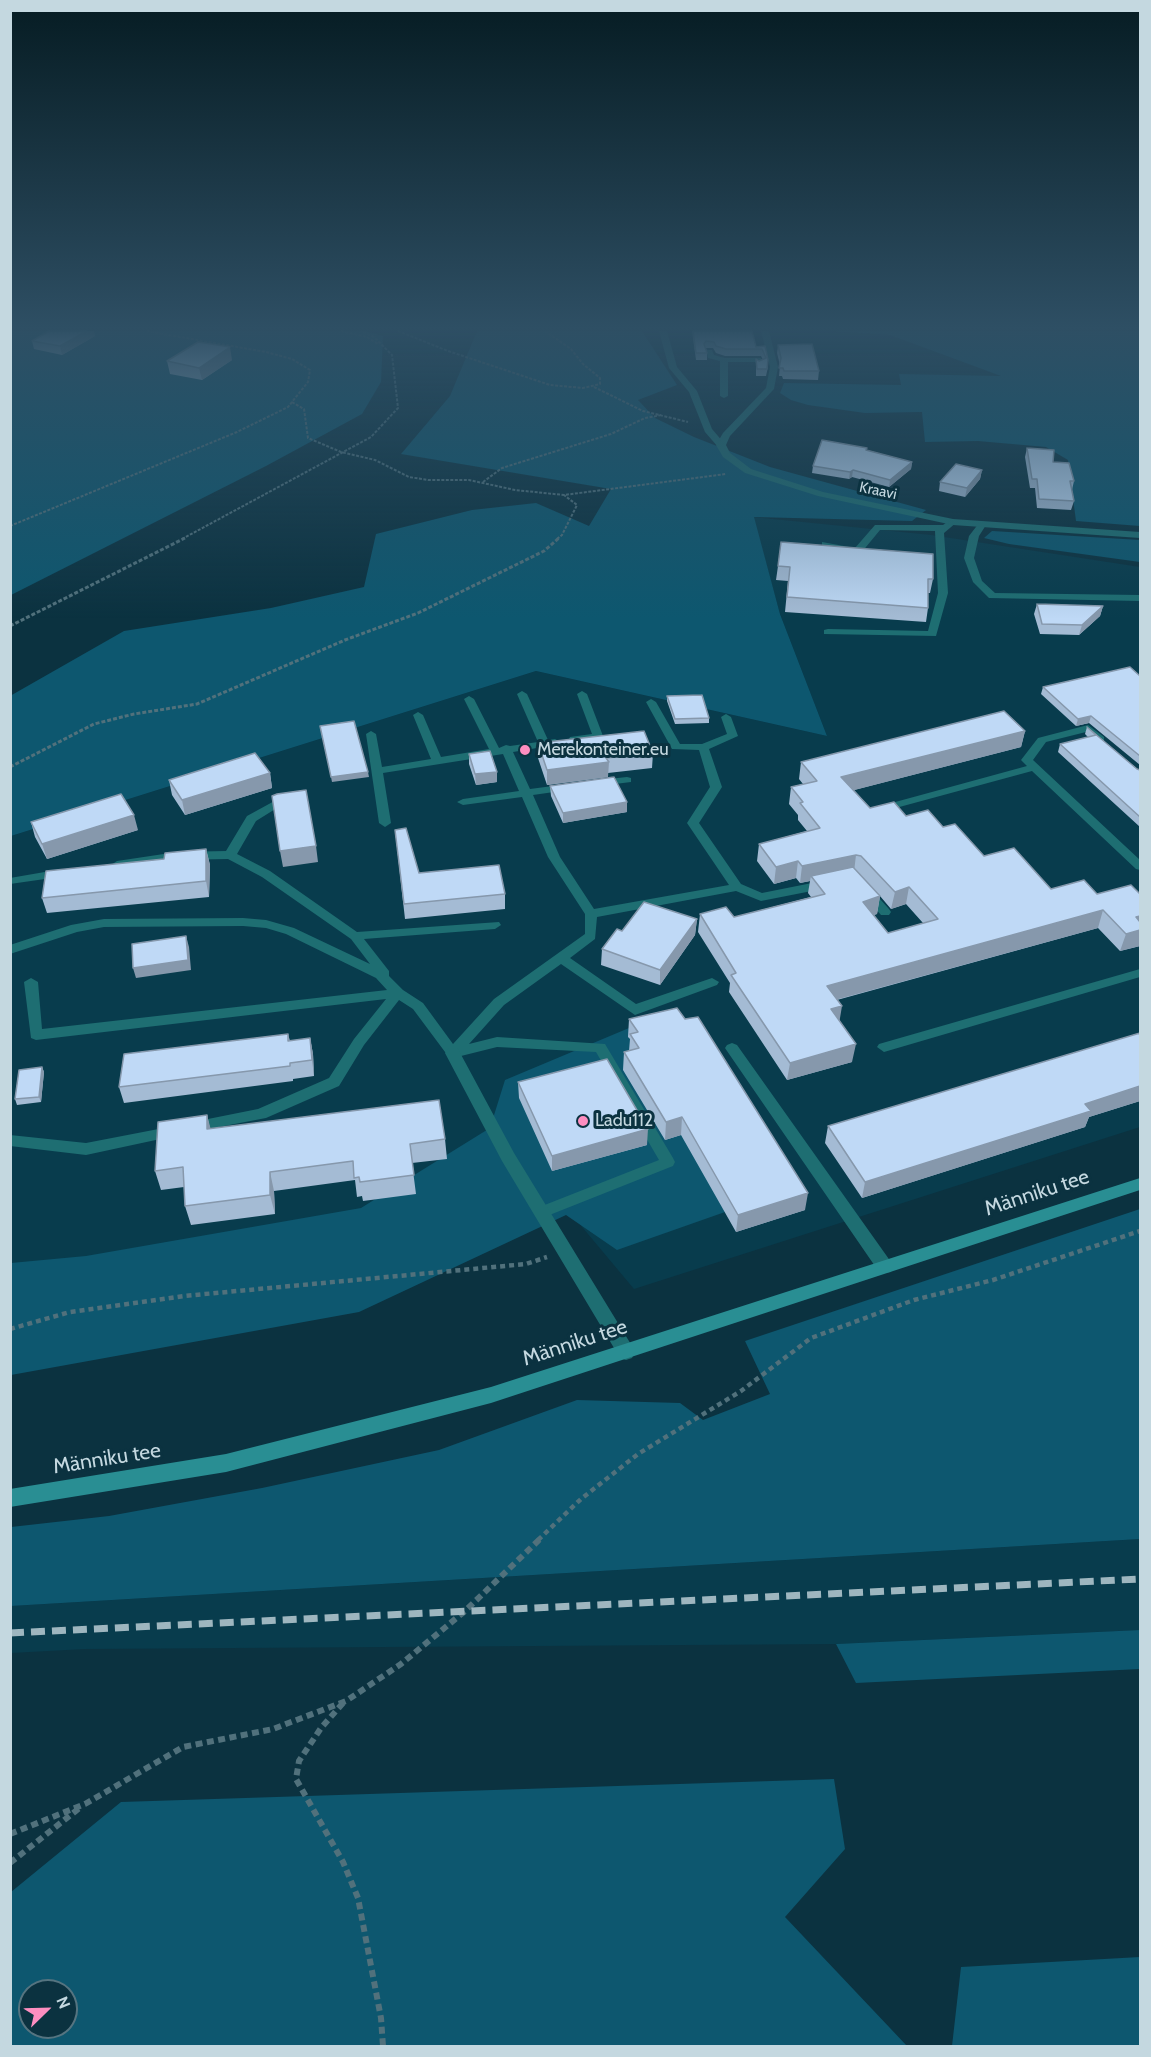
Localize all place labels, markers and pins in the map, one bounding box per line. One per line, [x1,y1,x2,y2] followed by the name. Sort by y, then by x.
[537,739,669,761] place label: Merekonteiner.eu
[518,743,532,757] marker: Merekonteiner.eu
[595,1110,653,1132] place label: Ladu112
[576,1114,590,1128] marker: Ladu112

